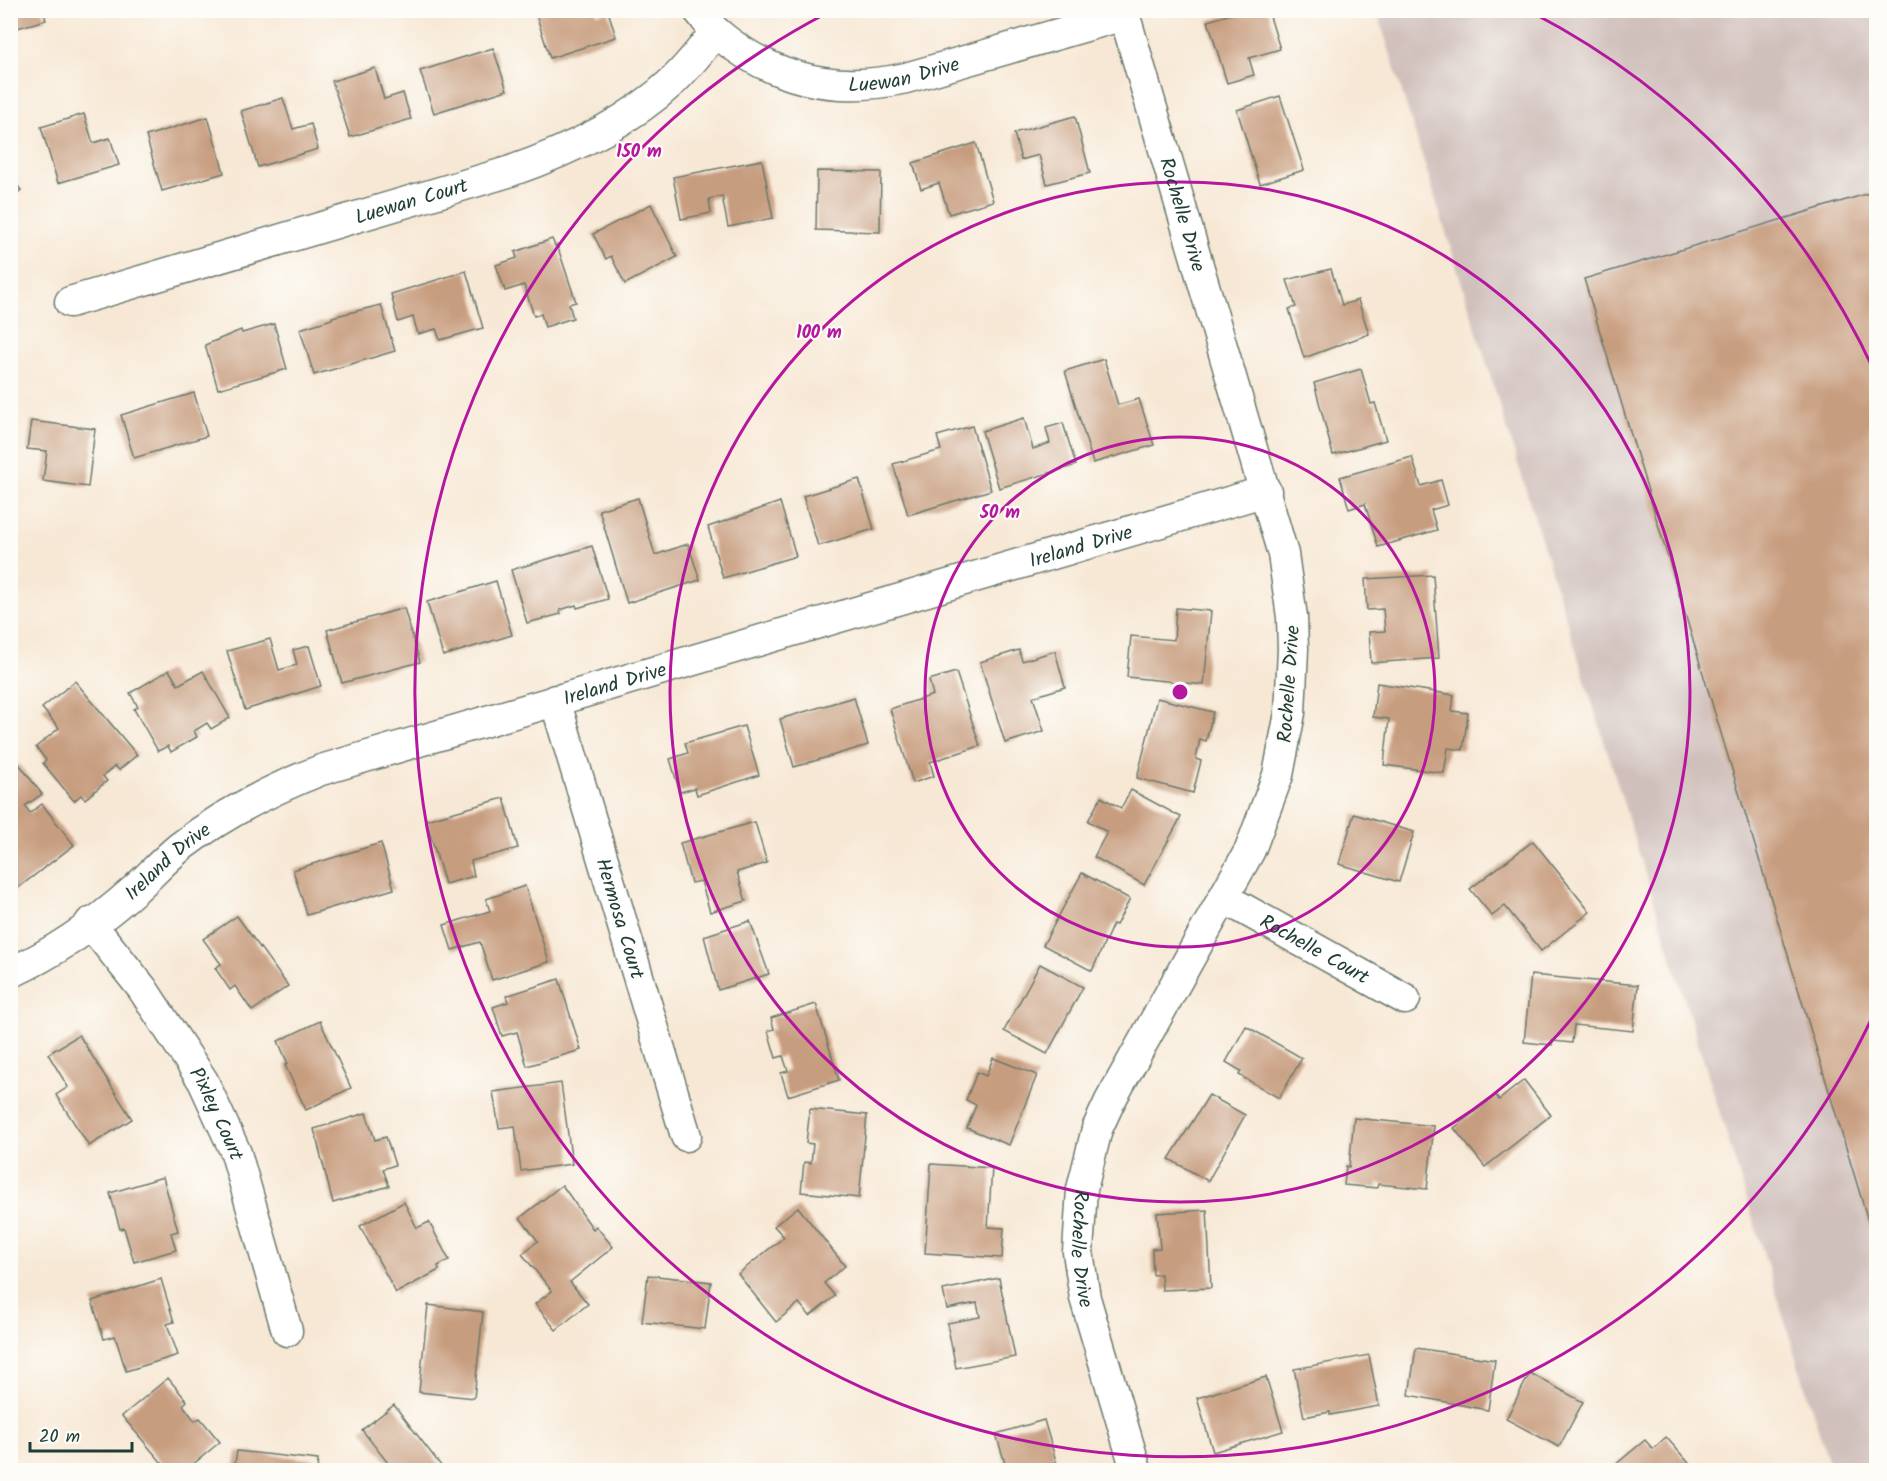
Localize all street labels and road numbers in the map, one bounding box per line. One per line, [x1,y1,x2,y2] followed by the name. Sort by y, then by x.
[848,49,964,102] street label: Luewan Drive
[1149,154,1213,276] street label: Rochelle Drive
[352,171,472,234] street label: Luewan Court
[1026,517,1137,578] street label: Ireland Drive
[1270,624,1310,744] street label: Rochelle Drive
[559,655,671,716] street label: Ireland Drive
[118,815,218,910] street label: Ireland Drive
[585,854,652,984] street label: Hermosa Court
[1253,907,1375,994] street label: Rochelle Court
[180,1061,251,1165] street label: Pixley Court
[1060,1189,1101,1312] street label: Rochelle Drive

